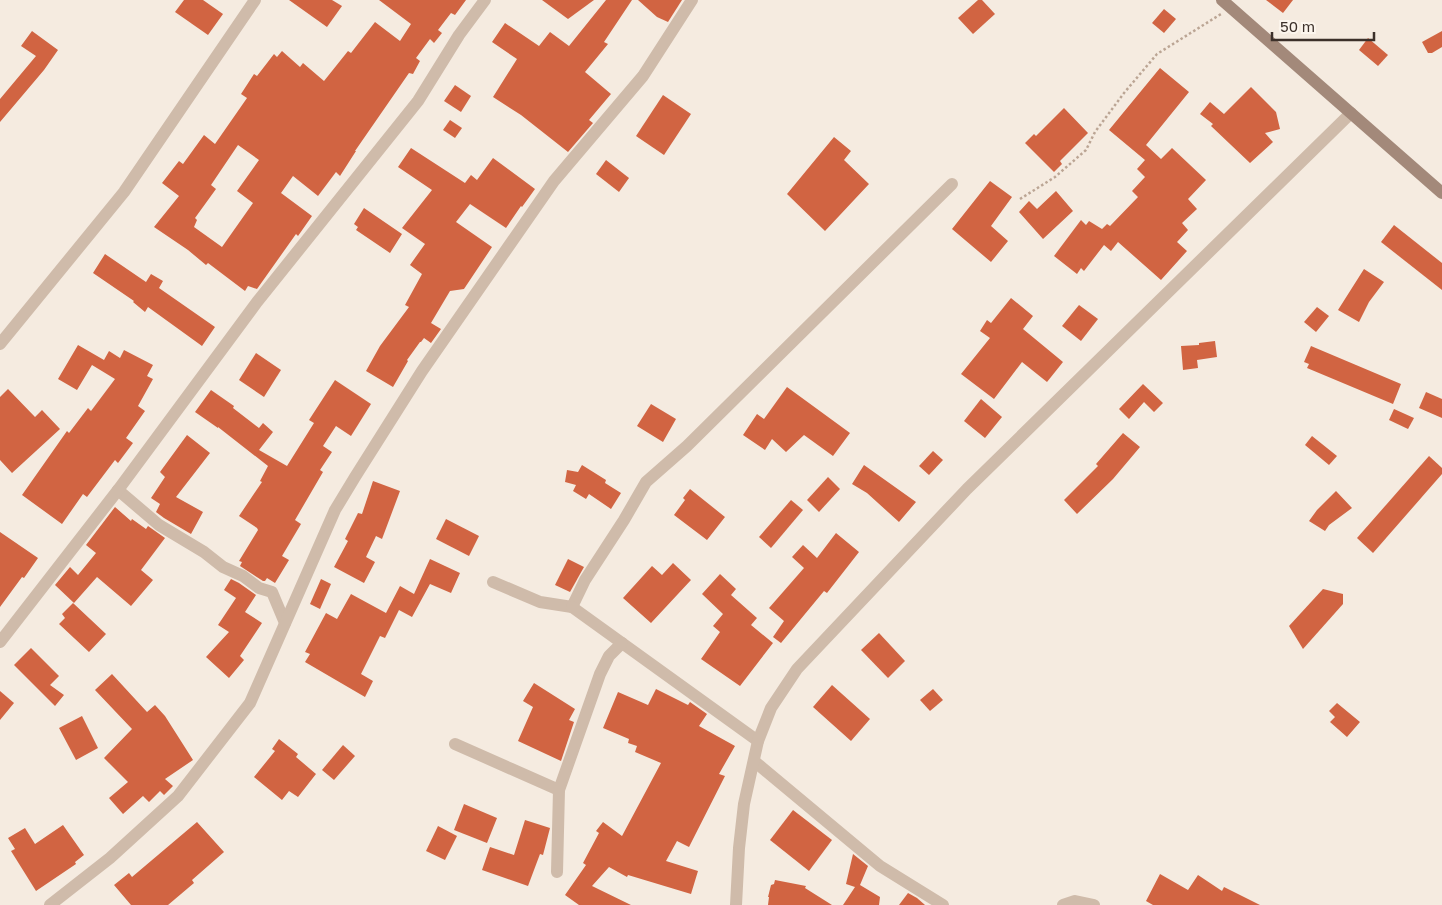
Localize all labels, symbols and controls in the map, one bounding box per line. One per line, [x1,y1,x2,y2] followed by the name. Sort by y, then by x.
[1272,10,1374,42] scale bar
[1280,17,1315,35] text: 50 m

